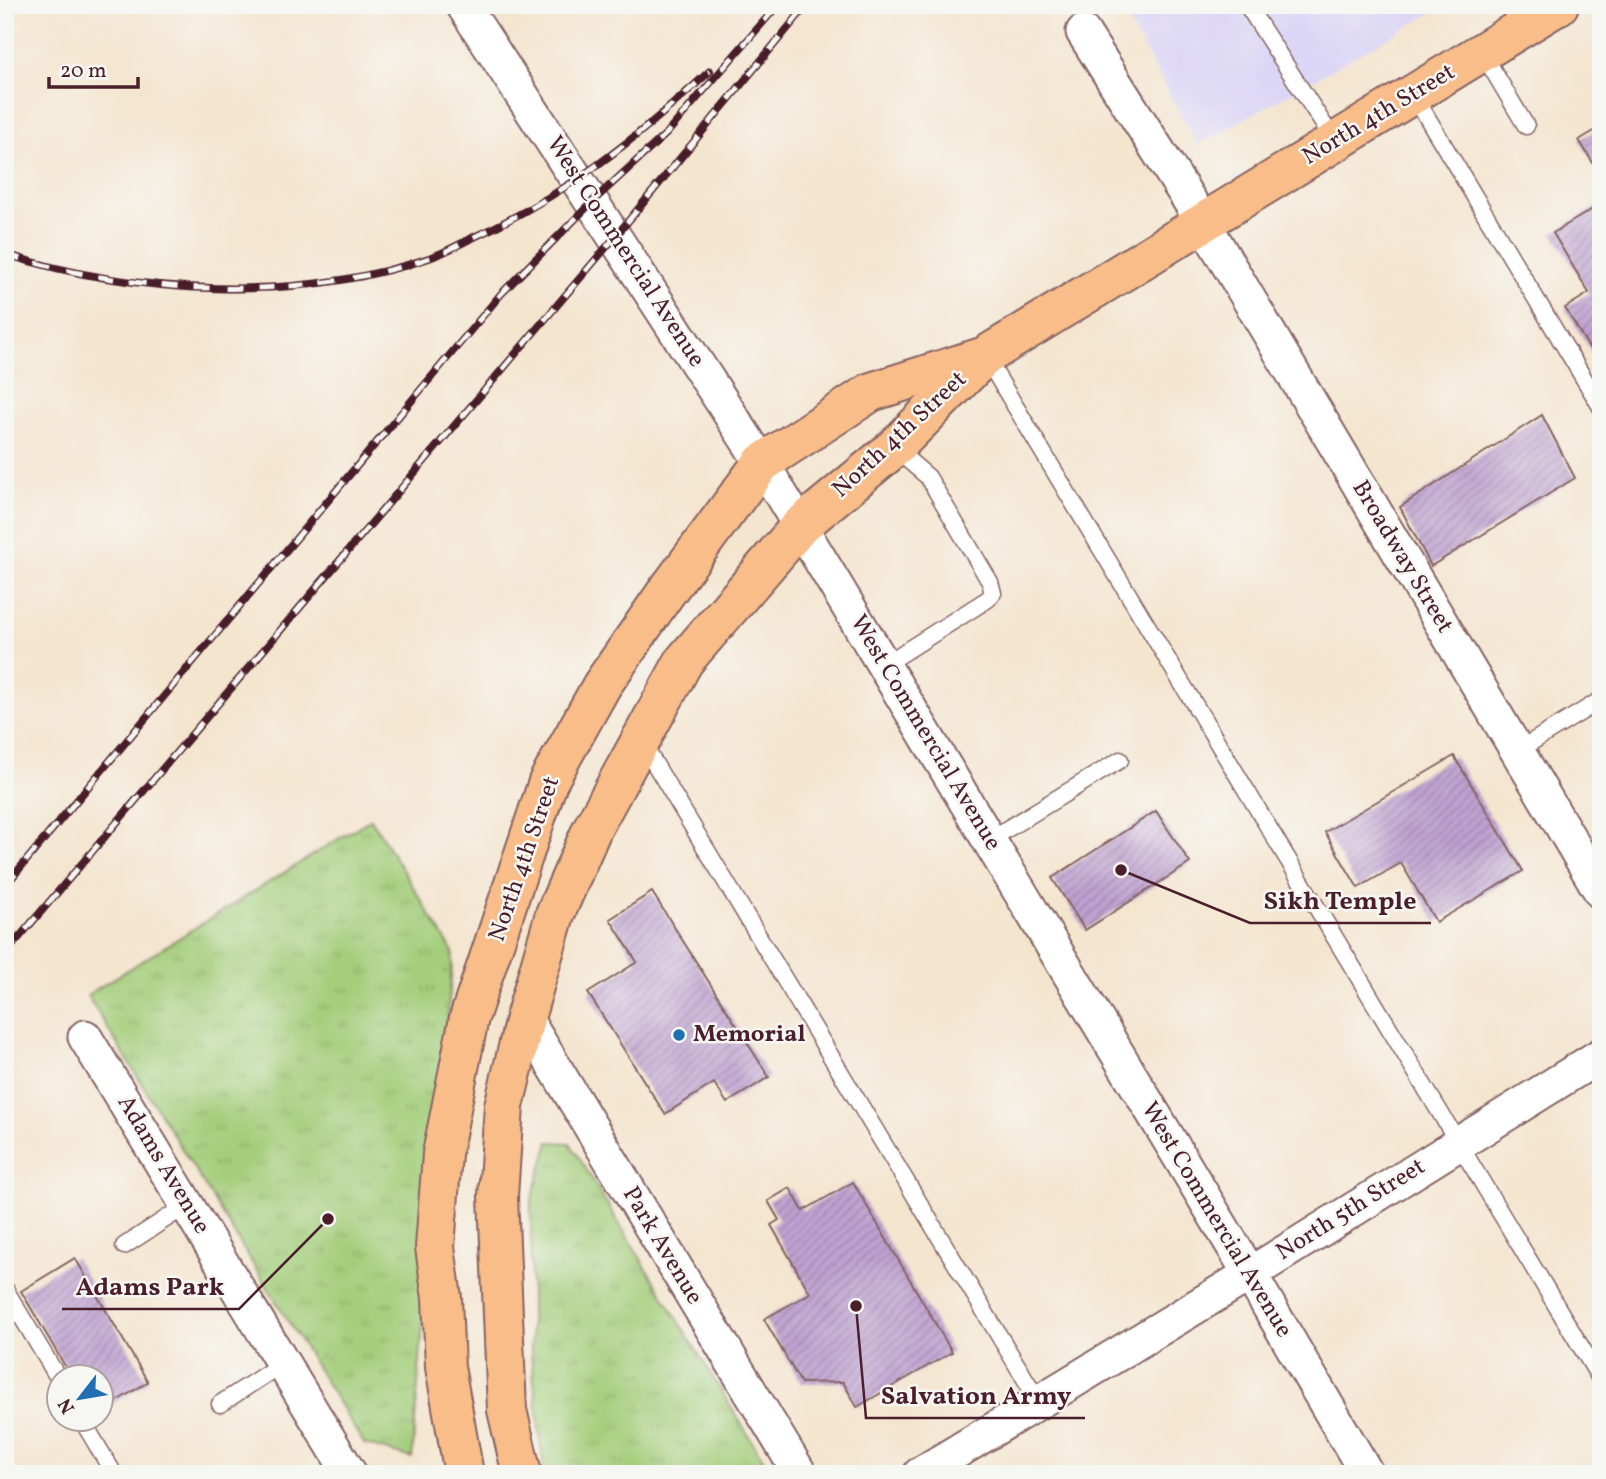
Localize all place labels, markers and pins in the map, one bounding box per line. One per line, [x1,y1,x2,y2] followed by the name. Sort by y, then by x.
[1250,876,1431,923] callout: Sikh Temple
[693,1018,806,1052] place label: Memorial
[671,1027,687,1043] marker: Memorial
[62,1262,239,1309] callout: Adams Park
[866,1371,1085,1418] callout: Salvation Army

